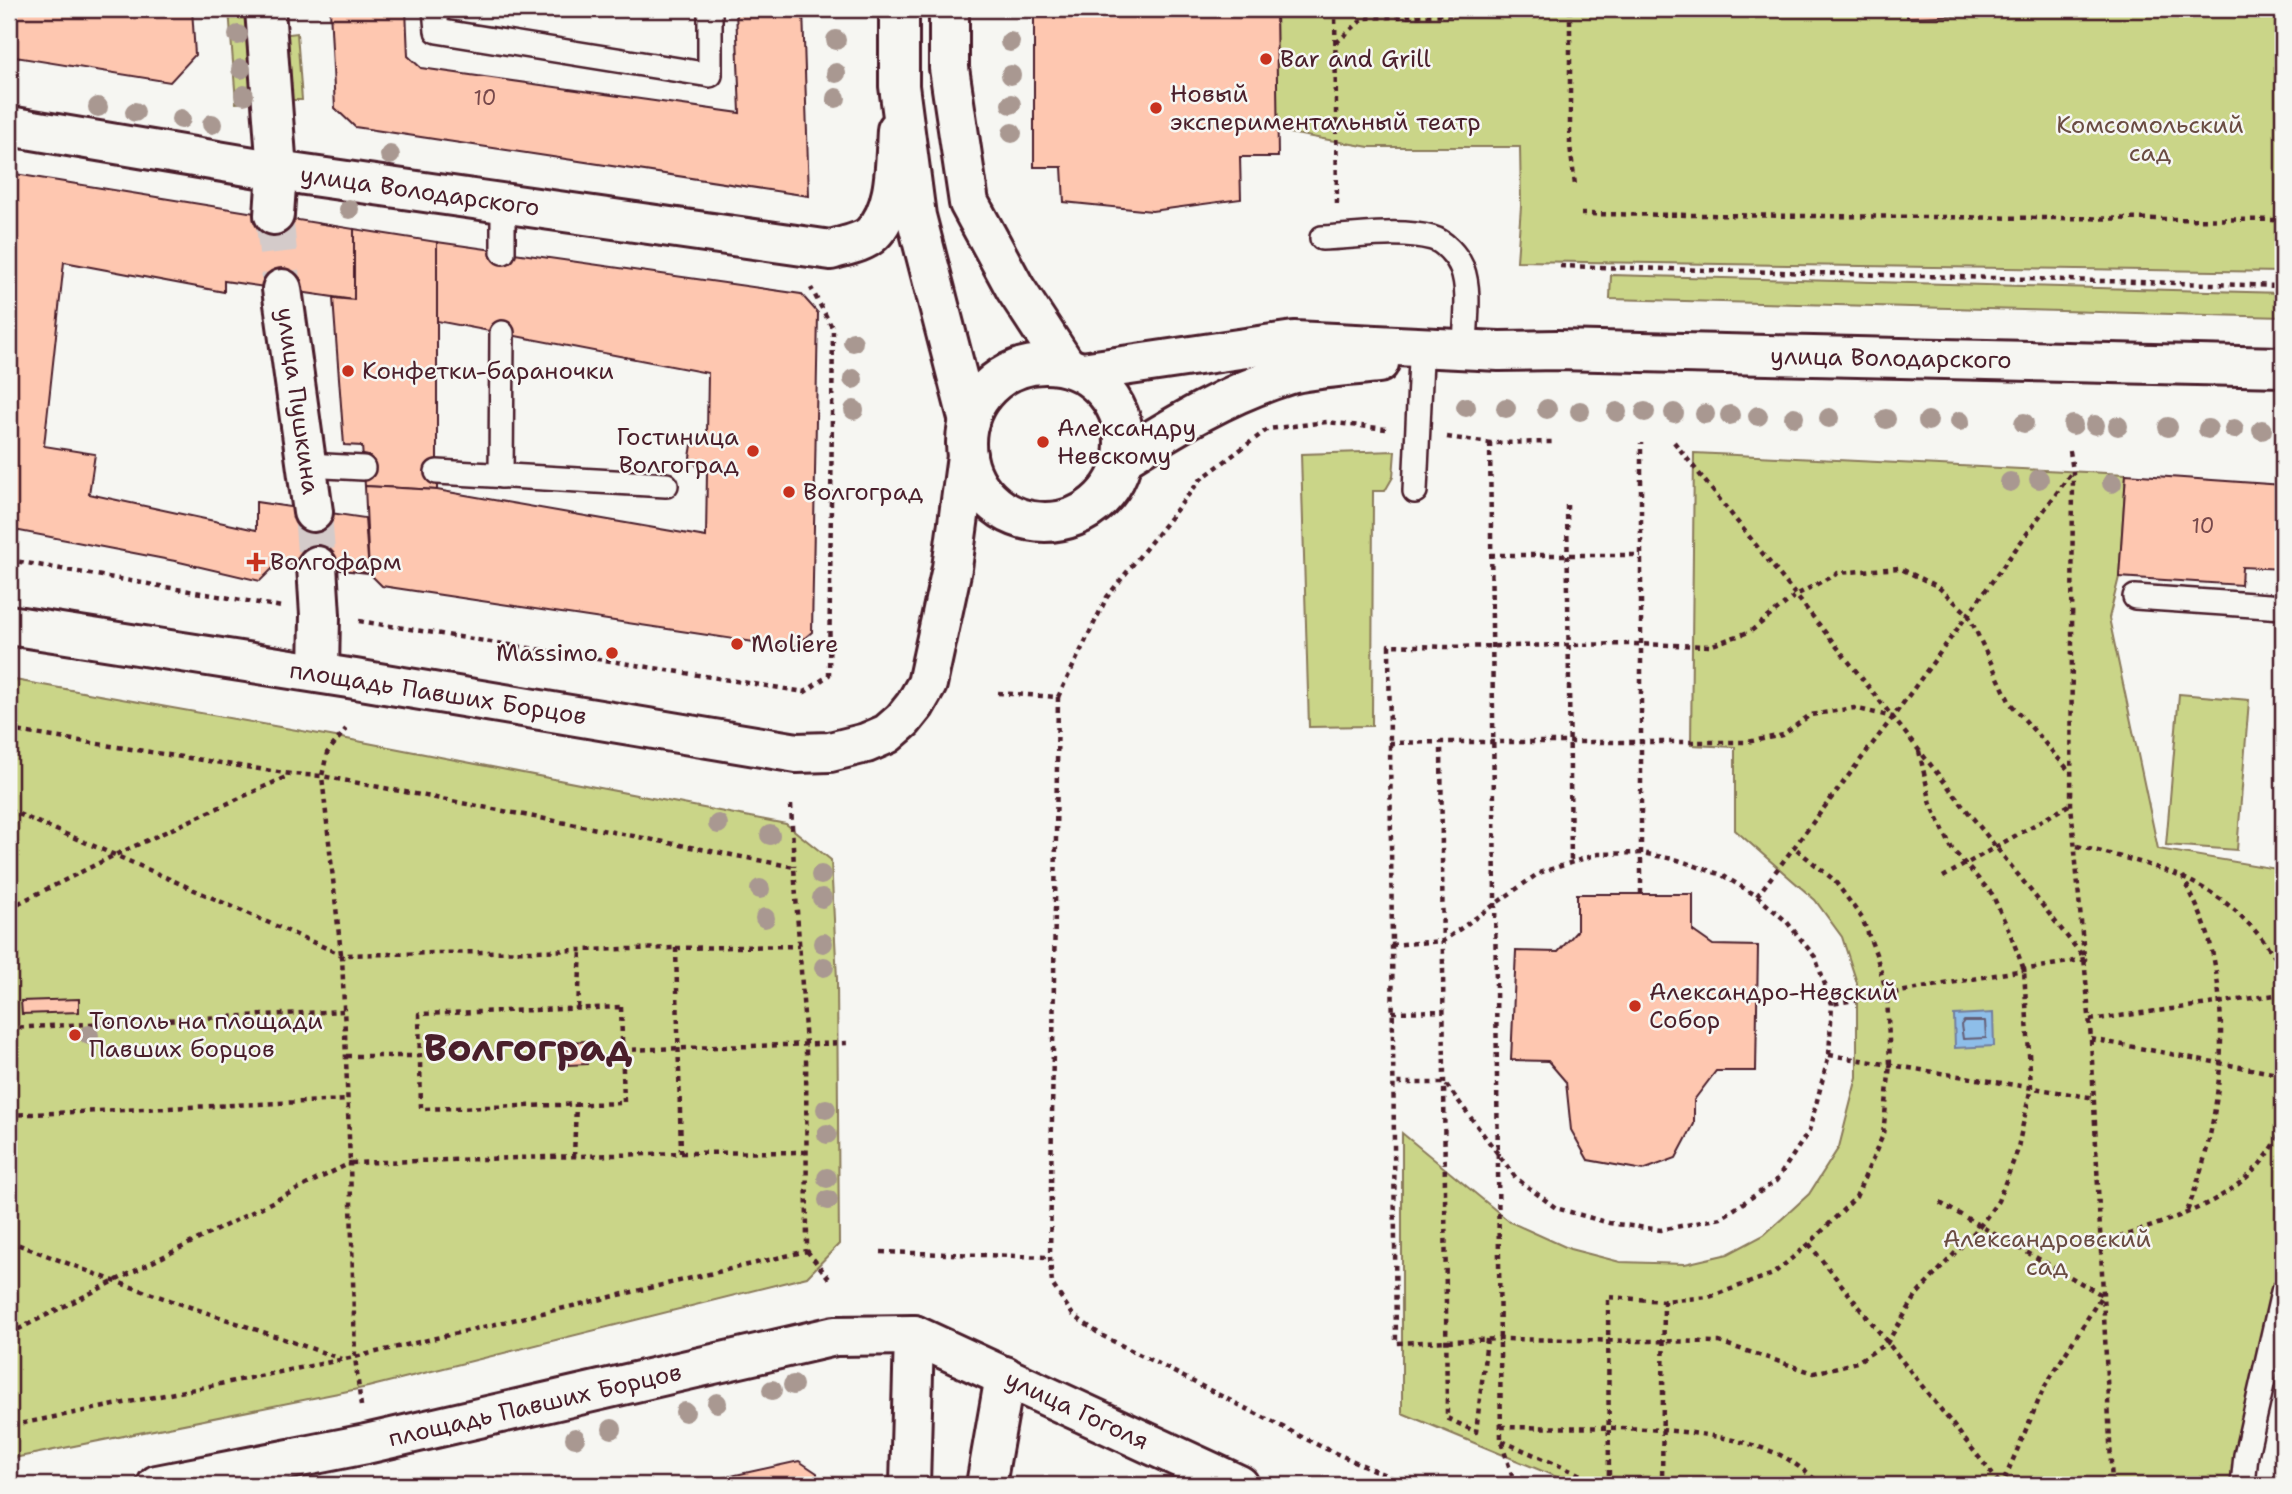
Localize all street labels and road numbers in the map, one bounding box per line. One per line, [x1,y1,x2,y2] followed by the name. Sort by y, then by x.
[298,158,542,224] street label: улица Володарского
[269,306,327,497] street label: улица Пушкина
[1770,340,2012,376] street label: улица Володарского
[287,654,589,732] street label: площадь Павших Борцов
[385,1356,685,1454] street label: площадь Павших Борцов
[1000,1363,1154,1457] street label: улица Гоголя

